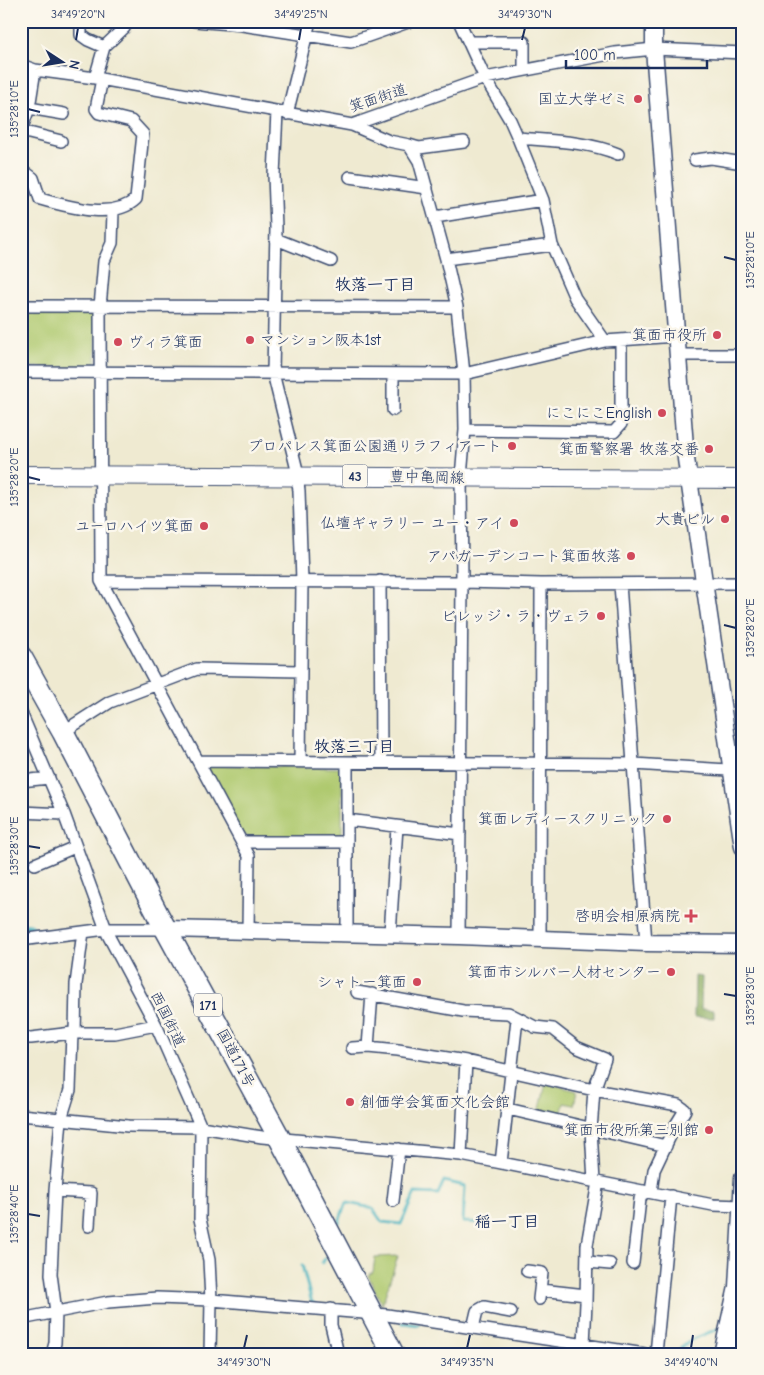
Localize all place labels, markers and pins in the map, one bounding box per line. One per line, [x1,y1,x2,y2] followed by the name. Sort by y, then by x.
[538,90,628,108] place label: 国立大学ゼミ
[632,93,644,105] marker: 国立大学ゼミ
[632,326,707,344] place label: 箕面市役所
[711,329,723,341] marker: 箕面市役所
[260,331,382,349] place label: マンション阪本1st
[128,333,203,351] place label: ヴィラ箕面
[244,334,256,346] marker: マンション阪本1st
[112,336,124,348] marker: ヴィラ箕面
[546,404,652,422] place label: にこにこEnglish
[656,407,668,419] marker: にこにこEnglish
[248,437,502,455] place label: プロパレス箕面公園通りラフィアート
[506,440,518,452] marker: プロパレス箕面公園通りラフィアート
[559,440,699,458] place label: 箕面警察署 牧落交番
[703,443,715,455] marker: 箕面警察署 牧落交番
[655,510,715,528] place label: 大貴ビル
[719,513,731,525] marker: 大貴ビル
[320,514,504,532] place label: 仏壇ギャラリー ユー・アイ
[75,517,194,535] place label: ユーロハイツ箕面
[508,517,520,529] marker: 仏壇ギャラリー ユー・アイ
[198,520,210,532] marker: ユーロハイツ箕面
[427,547,621,565] place label: アパガーデンコート箕面牧落
[625,550,637,562] marker: アパガーデンコート箕面牧落
[441,607,591,625] place label: ビレッジ・ラ・ヴェラ
[595,610,607,622] marker: ビレッジ・ラ・ヴェラ
[478,810,657,828] place label: 箕面レディースクリニック
[661,813,673,825] marker: 箕面レディースクリニック
[575,907,680,925] place label: 啓明会相原病院
[684,909,698,923] marker: 啓明会相原病院
[467,963,661,981] place label: 箕面市シルバー人材センター
[665,966,677,978] marker: 箕面市シルバー人材センター
[317,973,407,991] place label: シャトー箕面
[411,976,423,988] marker: シャトー箕面
[360,1093,510,1111] place label: 創価学会箕面文化会館
[344,1096,356,1108] marker: 創価学会箕面文化会館
[564,1121,699,1139] place label: 箕面市役所第三別館
[703,1124,715,1136] marker: 箕面市役所第三別館

